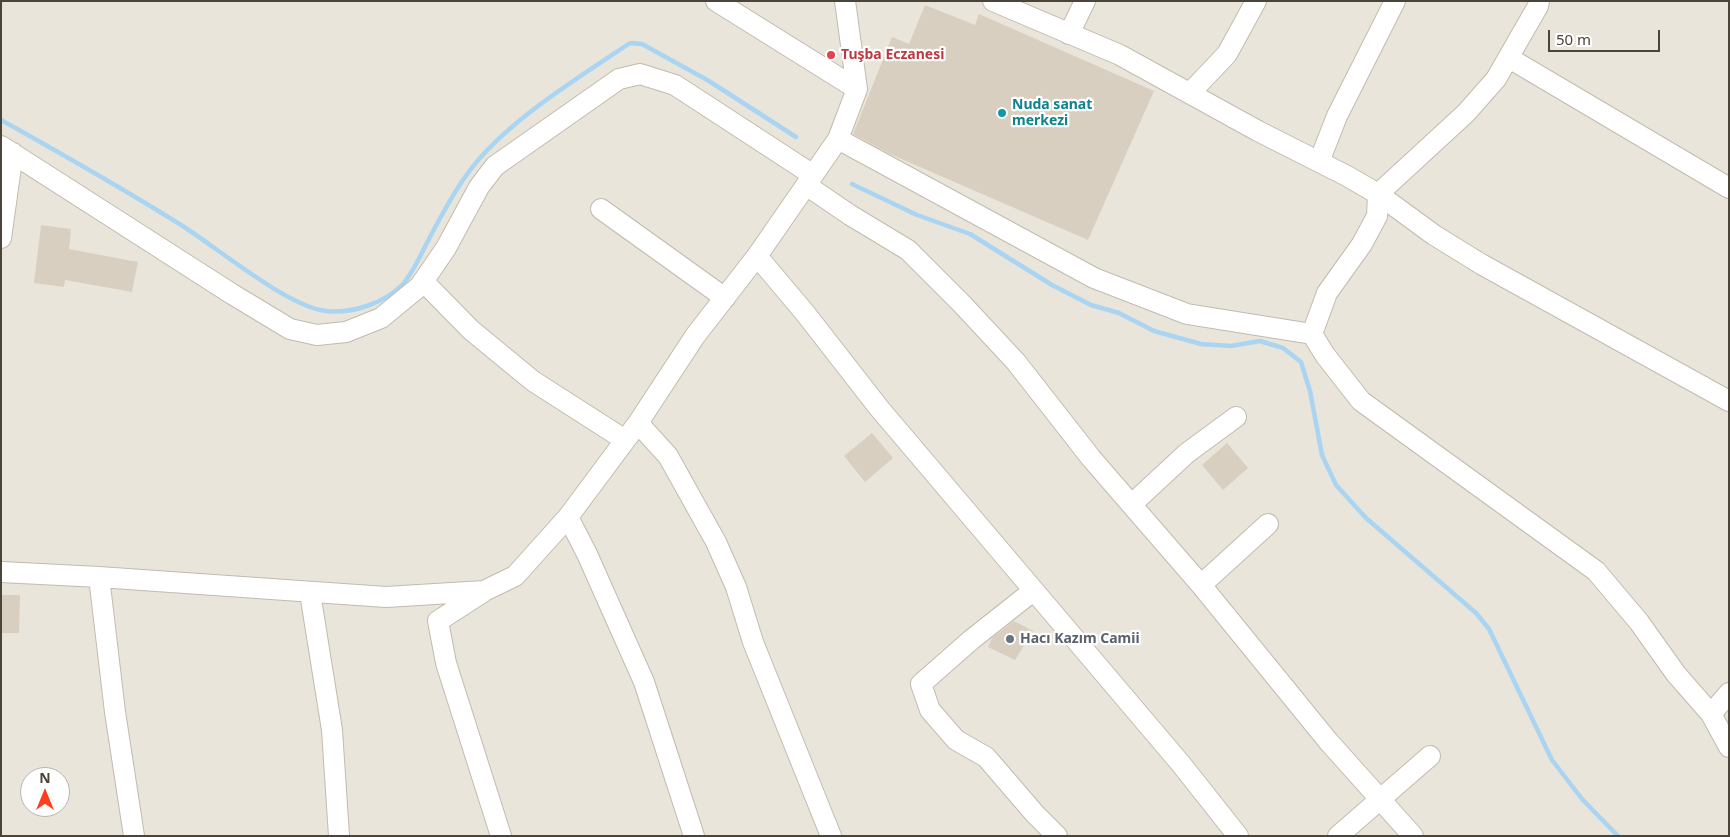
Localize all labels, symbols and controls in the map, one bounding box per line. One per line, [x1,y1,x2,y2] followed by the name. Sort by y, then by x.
[1550,20,1662,52] scale bar
[1556,29,1591,49] text: 50 m
[841,47,944,63] place label: Tuşba Eczanesi
[825,49,837,61] marker: Tuşba Eczanesi
[1012,97,1092,130] place label: Nuda sanat merkezi
[996,107,1008,119] marker: Nuda sanat merkezi
[1020,631,1140,647] place label: Hacı Kazım Camii
[1004,633,1016,645] marker: Hacı Kazım Camii
[20,767,70,817] north arrow
[39,768,51,787] text: N

